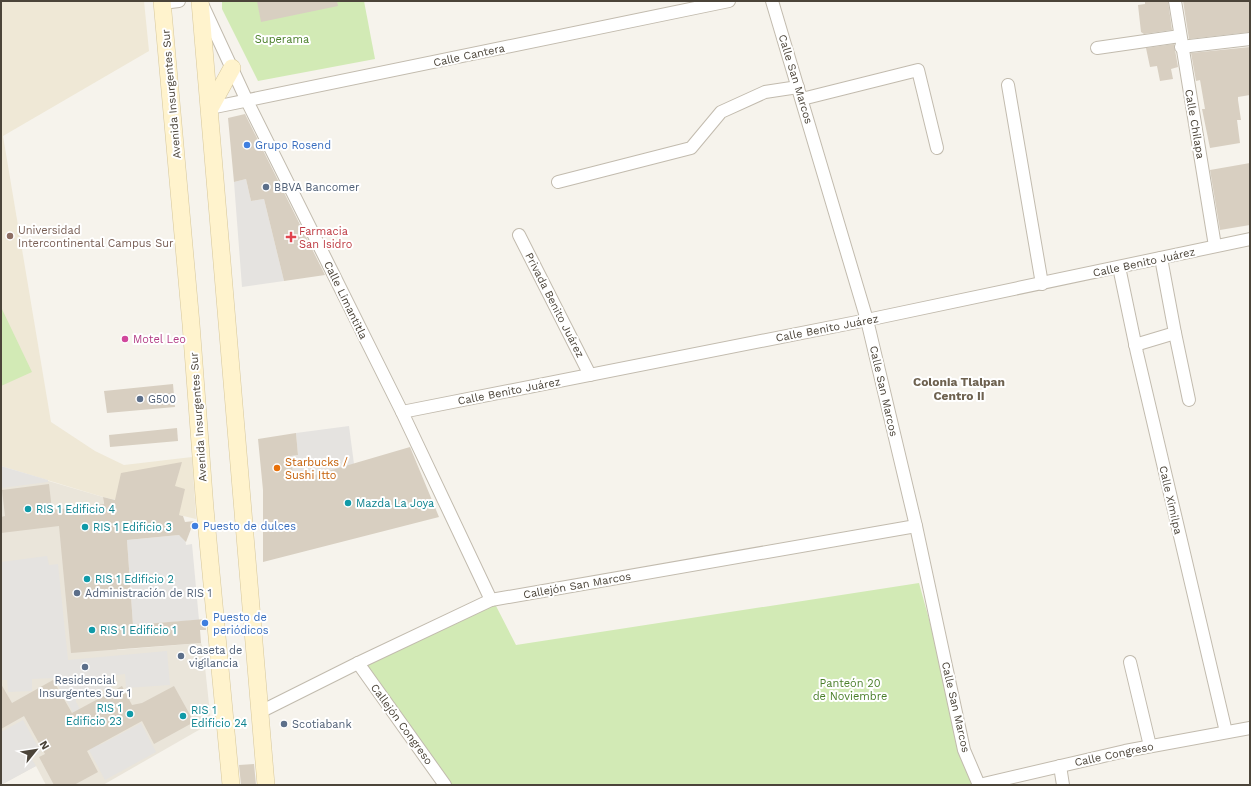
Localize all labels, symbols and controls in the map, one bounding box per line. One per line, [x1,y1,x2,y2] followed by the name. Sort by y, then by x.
[159,28,184,159] street label: Avenida Insurgentes Sur
[255,33,309,46] park label: Superama
[776,33,815,126] street label: Calle San Marcos
[432,42,506,69] street label: Calle Cantera
[1182,88,1207,160] street label: Calle Chilapa
[255,139,331,152] place label: Grupo Rosend
[242,140,252,150] marker: Grupo Rosend
[274,181,360,194] place label: BBVA Bancomer
[261,182,271,192] marker: BBVA Bancomer
[18,224,174,250] place label: Universidad Intercontinental Campus Sur
[299,225,352,251] place label: Farmacia San Isidro
[5,231,15,241] marker: Universidad Intercontinental Campus Sur
[286,232,296,242] marker: Farmacia San Isidro
[1092,245,1197,280] street label: Calle Benito Juárez
[522,251,587,360] street label: Privada Benito Juárez
[321,259,370,341] street label: Calle Limantitla
[775,312,880,345] street label: Calle Benito Juárez
[133,333,186,346] place label: Motel Leo
[120,334,130,344] marker: Motel Leo
[867,344,900,438] street label: Calle San Marcos
[187,351,210,482] street label: Avenida Insurgentes Sur
[457,375,562,408] street label: Calle Benito Juárez
[913,375,1005,403] district label: Colonia Tlalpan Centro II
[148,393,176,406] place label: G500
[135,394,145,404] marker: G500
[285,456,348,482] place label: Starbucks / Sushi Itto
[272,463,282,473] marker: Starbucks / Sushi Itto
[1156,465,1185,536] street label: Calle Ximilpa
[356,497,434,510] place label: Mazda La Joya
[343,498,353,508] marker: Mazda La Joya
[36,503,116,516] place label: RIS 1 Edificio 4
[23,504,33,514] marker: RIS 1 Edificio 4
[203,520,296,533] place label: Puesto de dulces
[93,521,172,534] place label: RIS 1 Edificio 3
[190,521,200,531] marker: Puesto de dulces
[80,522,90,532] marker: RIS 1 Edificio 3
[522,570,632,601] street label: Callejón San Marcos
[95,573,174,586] place label: RIS 1 Edificio 2
[82,574,92,584] marker: RIS 1 Edificio 2
[85,587,212,600] place label: Administración de RIS 1
[72,588,82,598] marker: Administración de RIS 1
[213,611,269,637] place label: Puesto de periódicos
[200,618,210,628] marker: Puesto de periódicos
[100,624,177,637] place label: RIS 1 Edificio 1
[87,625,97,635] marker: RIS 1 Edificio 1
[189,644,242,670] place label: Caseta de vigilancia
[176,651,186,661] marker: Caseta de vigilancia
[939,660,972,754] street label: Calle San Marcos
[80,662,90,672] marker: Residencial Insurgentes Sur 1
[39,674,131,700] place label: Residencial Insurgentes Sur 1
[813,677,887,703] park label: Panteón 20 de Noviembre
[368,681,435,767] street label: Callejón Congreso
[66,702,122,728] place label: RIS 1 Edificio 23
[191,704,247,730] place label: RIS 1 Edificio 24
[125,709,135,719] marker: RIS 1 Edificio 23
[178,711,188,721] marker: RIS 1 Edificio 24
[292,718,352,731] place label: Scotiabank
[279,719,289,729] marker: Scotiabank
[16,730,56,770] north arrow
[37,738,52,752] text: N
[1073,740,1155,769] street label: Calle Congreso

